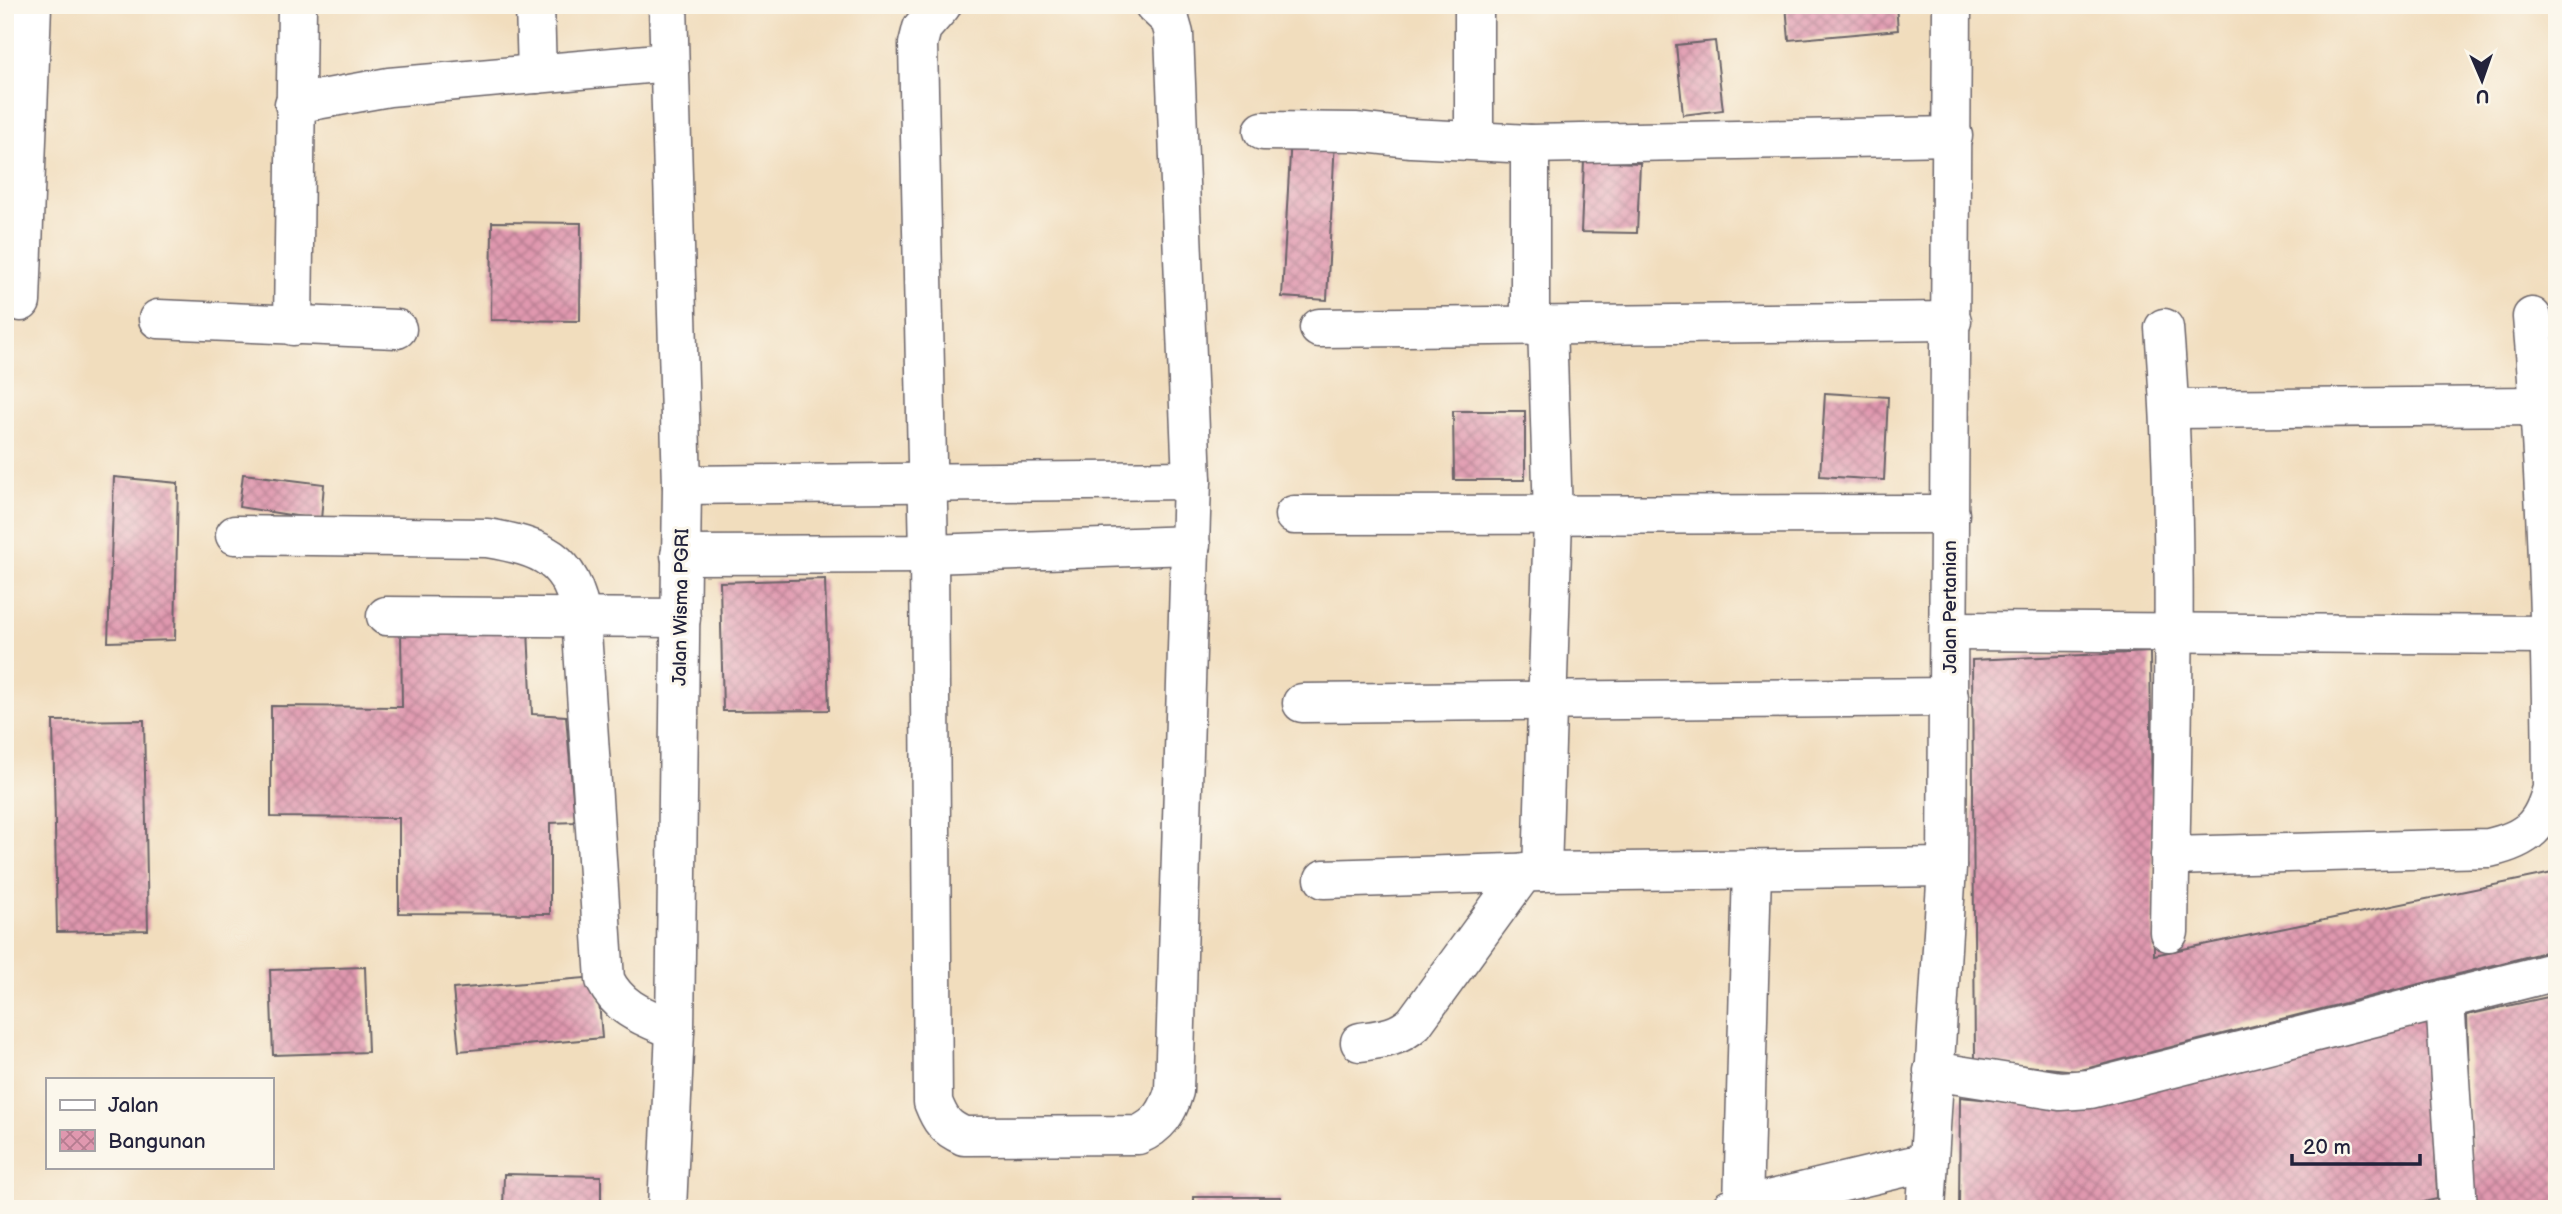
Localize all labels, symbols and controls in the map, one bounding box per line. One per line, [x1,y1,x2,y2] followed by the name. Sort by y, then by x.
[2446,46,2516,116] north arrow
[2475,84,2490,107] text: U
[669,528,694,686] street label: Jalan Wisma PGRI
[1939,540,1962,674] street label: Jalan Pertanian
[46,1078,273,1168] legend
[108,1093,159,1118] text: Jalan
[2292,1123,2420,1167] scale bar
[108,1129,206,1154] text: Bangunan
[2303,1135,2351,1160] text: 20 m

